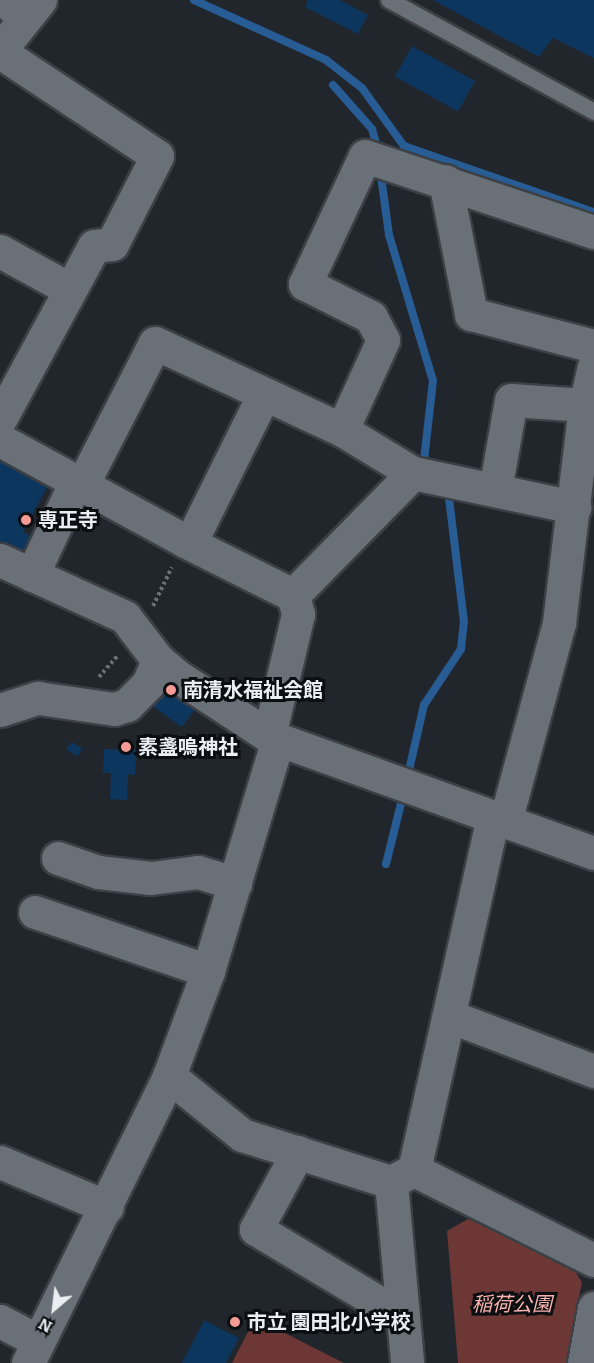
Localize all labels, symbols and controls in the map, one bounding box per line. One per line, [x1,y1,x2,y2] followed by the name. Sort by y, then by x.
[38,508,98,532] place label: 専正寺
[19,513,33,527] marker: 専正寺
[183,678,323,702] place label: 南清水福祉会館
[164,683,178,697] marker: 南清水福祉会館
[138,735,238,759] place label: 素盞嗚神社
[119,740,133,754] marker: 素盞嗚神社
[24,1279,84,1339] north arrow
[472,1292,552,1316] park label: 稲荷公園
[247,1310,411,1334] place label: 市立 園田北小学校
[35,1314,55,1337] text: N
[228,1315,242,1329] marker: 市立 園田北小学校

